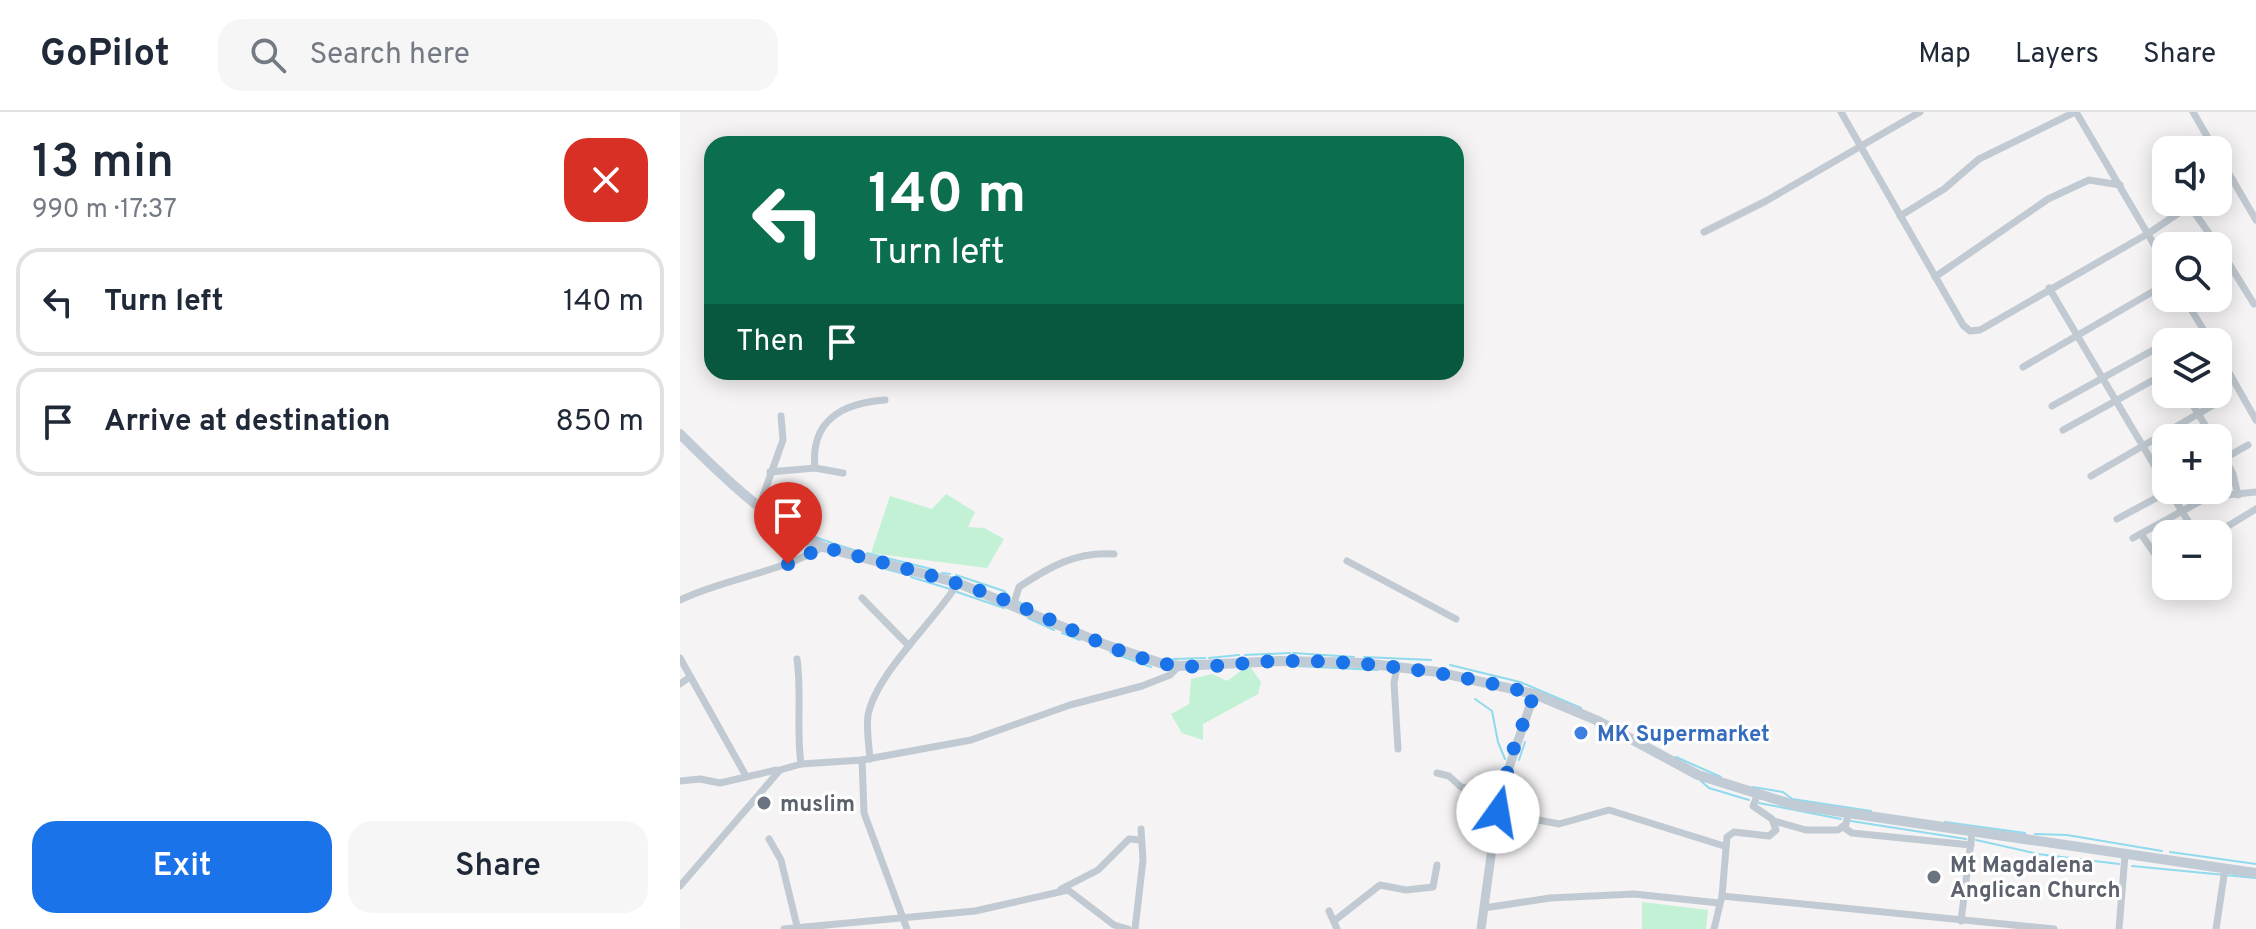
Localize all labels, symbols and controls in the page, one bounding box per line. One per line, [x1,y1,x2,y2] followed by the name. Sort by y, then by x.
[218,19,778,91] search box
[40,31,170,80] text: GoPilot
[246,33,290,77] icon: search
[310,37,470,74] text: Search here
[1918,37,1971,73] text: Map
[2015,37,2099,73] text: Layers
[2143,37,2216,73] text: Share
[32,134,174,194] text: 13 min
[2152,136,2232,600] map controls
[2152,136,2232,216] button: sound
[564,138,648,222] button: close
[868,162,1026,232] text: 140 m
[736,168,840,272] icon: left
[32,194,177,227] text: 990 m · 17:37
[868,231,1005,277] text: Turn left
[2152,232,2232,312] button: search
[36,280,80,324] icon: left
[104,284,224,321] text: Turn left
[563,284,644,321] text: 140 m
[820,320,864,364] icon: arrive
[736,324,804,361] text: Then
[2152,328,2232,408] button: layers
[36,400,80,444] icon: arrive
[104,404,390,441] text: Arrive at destination
[555,404,644,441] text: 850 m
[2152,424,2232,504] button: +
[754,482,822,564] pin
[766,494,810,538] icon: arrive
[2152,520,2232,600] button: −
[1597,722,1770,749] place label: MK Supermarket
[1572,724,1590,742] marker: MK Supermarket
[1456,770,1540,854] position arrow
[780,792,855,819] place label: muslim
[755,794,773,812] marker: muslim
[32,821,332,913] button: Exit
[348,821,648,913] button: Share
[1950,853,2121,905] place label: Mt Magdalena Anglican Church
[1925,868,1943,886] marker: Mt Magdalena Anglican Church

